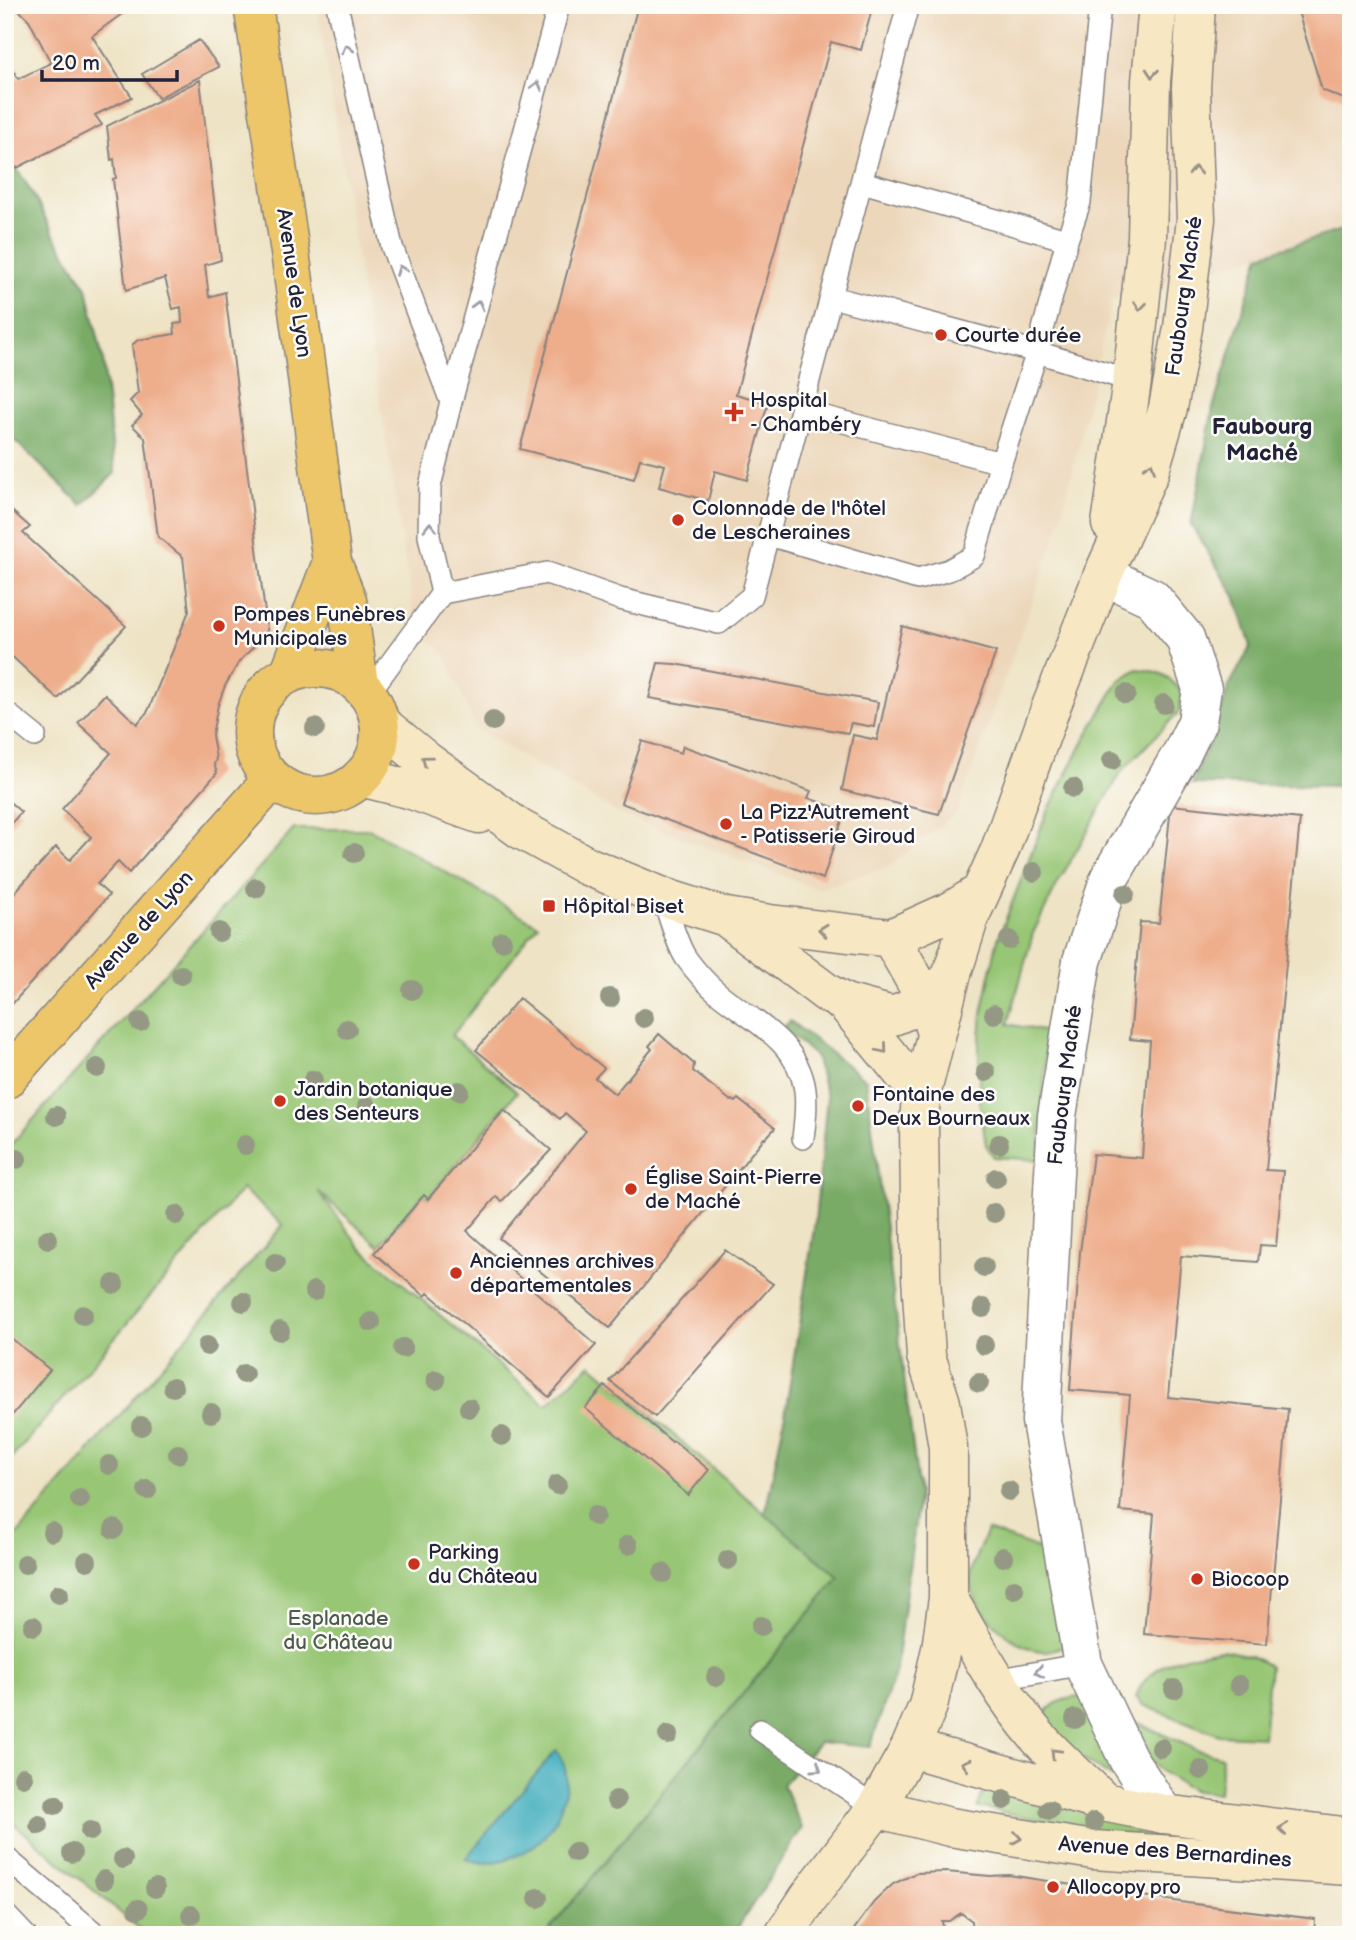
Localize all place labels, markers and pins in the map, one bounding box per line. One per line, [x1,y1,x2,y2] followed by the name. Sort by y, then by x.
[955,323,1081,348] place label: Courte durée
[933,327,949,343] marker: Courte durée
[750,388,862,437] place label: Hospital - Chambéry
[724,402,744,422] marker: Hospital - Chambéry
[692,496,886,545] place label: Colonnade de l'hôtel de Lescheraines
[670,512,686,528] marker: Colonnade de l'hôtel de Lescheraines
[233,602,406,651] place label: Pompes Funèbres Municipales
[211,618,227,634] marker: Pompes Funèbres Municipales
[740,800,915,849] place label: La Pizz'Autrement - Patisserie Giroud
[718,816,734,832] marker: La Pizz'Autrement - Patisserie Giroud
[563,894,684,919] place label: Hôpital Biset
[541,898,557,914] marker: Hôpital Biset
[294,1077,452,1126] place label: Jardin botanique des Senteurs
[872,1082,1030,1131] place label: Fontaine des Deux Bourneaux
[272,1093,288,1109] marker: Jardin botanique des Senteurs
[850,1098,866,1114] marker: Fontaine des Deux Bourneaux
[645,1165,821,1214] place label: Église Saint-Pierre de Maché
[623,1181,639,1197] marker: Église Saint-Pierre de Maché
[470,1249,654,1298] place label: Anciennes archives départementales
[448,1265,464,1281] marker: Anciennes archives départementales
[428,1540,538,1589] place label: Parking du Château
[406,1556,422,1572] marker: Parking du Château
[1211,1567,1289,1592] place label: Biocoop
[1189,1571,1205,1587] marker: Biocoop
[1067,1875,1181,1900] place label: Allocopy pro
[1045,1879,1061,1895] marker: Allocopy pro

